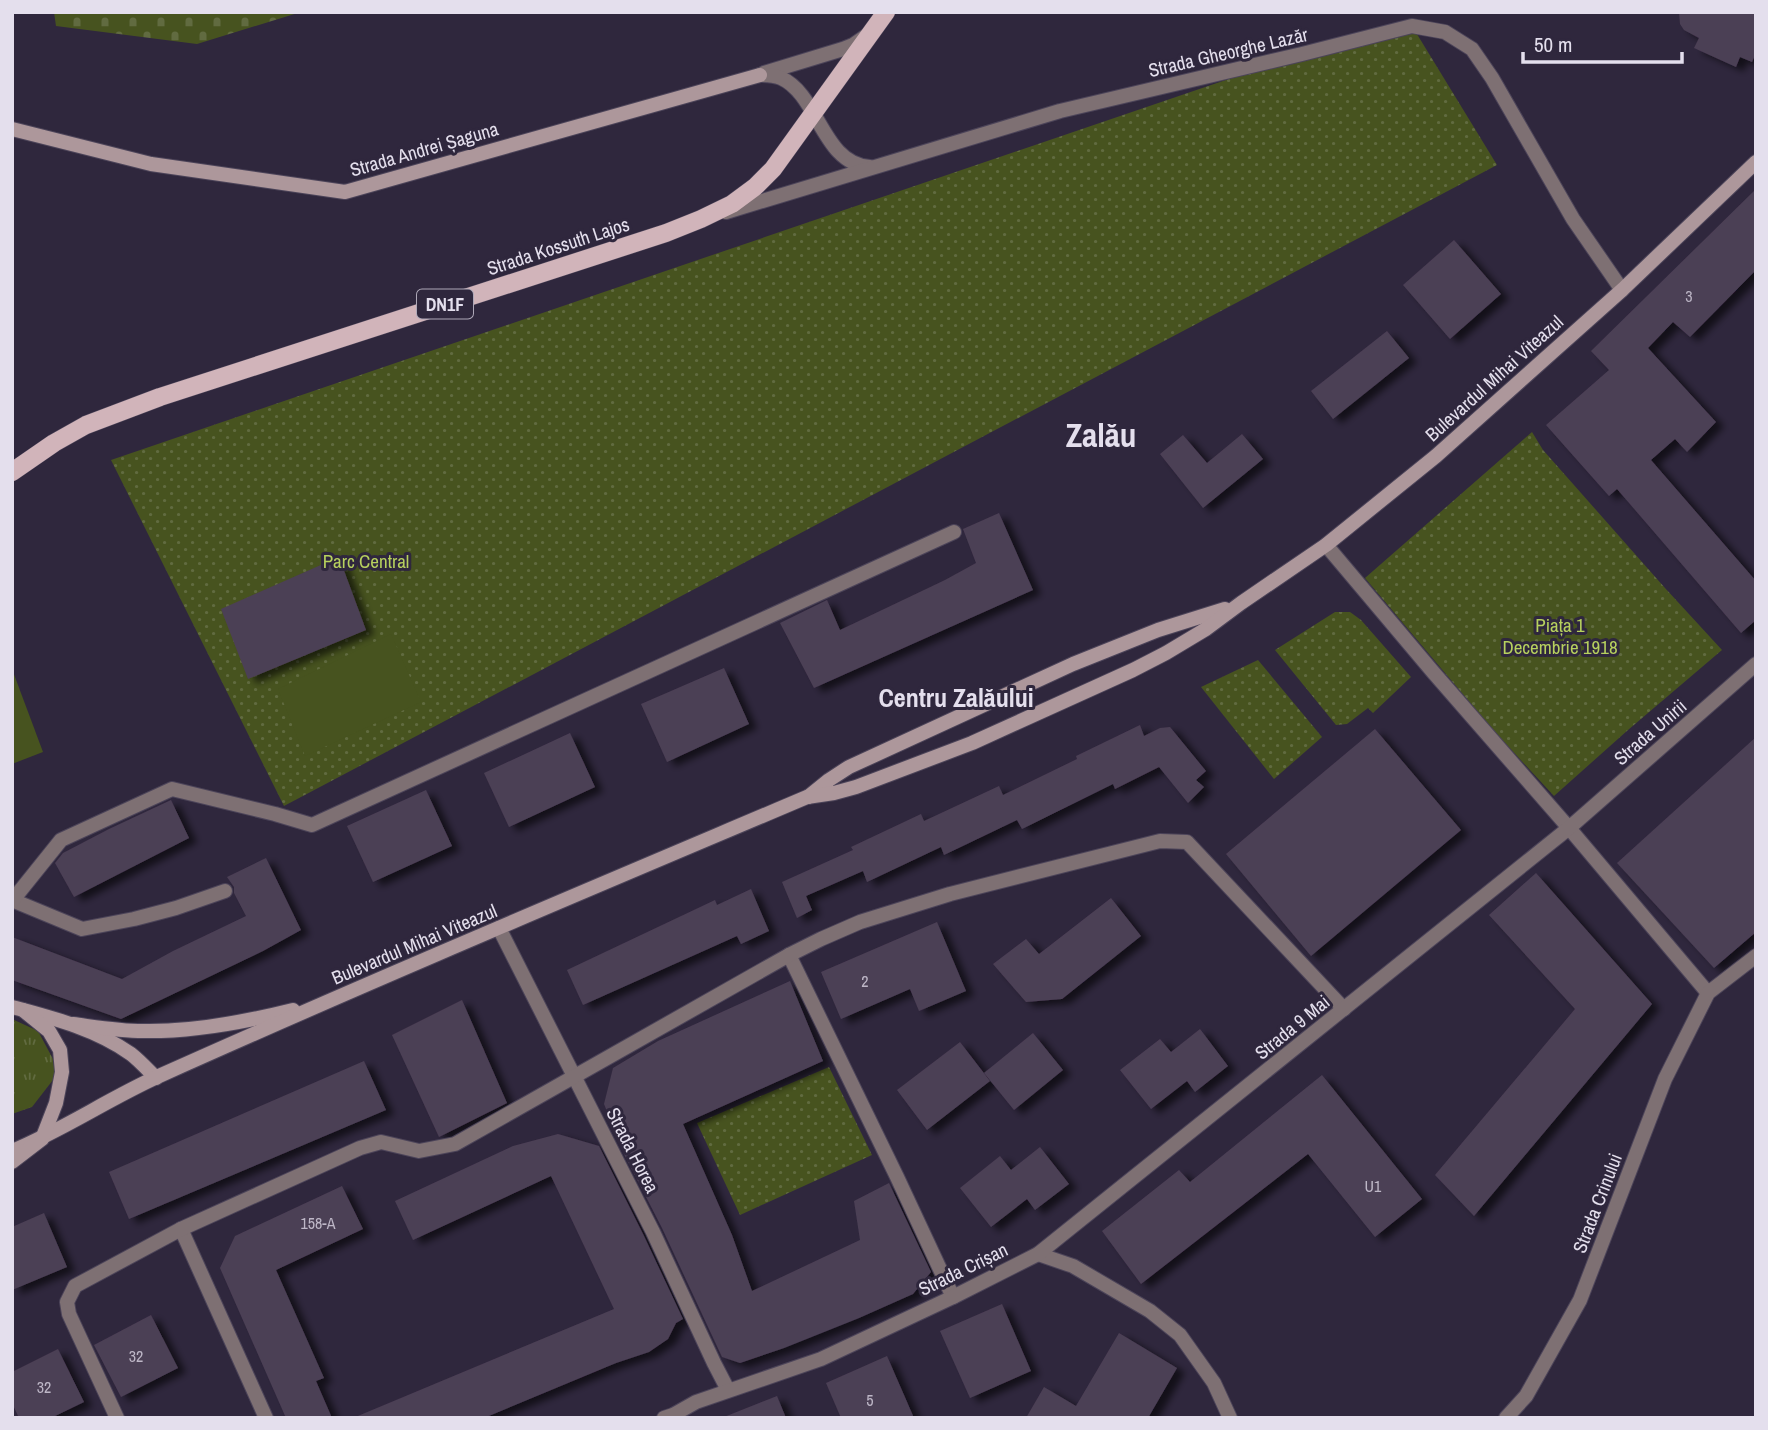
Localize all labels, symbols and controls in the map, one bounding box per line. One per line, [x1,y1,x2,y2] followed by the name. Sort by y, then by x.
[1146,21,1311,83] street label: Strada Gheorghe Lazăr
[1523,21,1682,65] scale bar
[1534,30,1572,59] text: 50 m
[347,115,502,183] street label: Strada Andrei Șaguna
[484,211,633,281] street label: Strada Kossuth Lajos
[1685,285,1693,307] house number: 3
[417,290,473,318] road number: DN1F
[1419,309,1569,447] street label: Bulevardul Mihai Viteazul
[1066,413,1136,457] district label: Zalău
[323,548,409,574] park label: Parc Central
[1502,612,1618,660] park label: Piața 1 Decembrie 1918
[878,680,1034,715] district label: Centru Zalăului
[1608,693,1692,771] street label: Strada Unirii
[327,897,501,991] street label: Bulevardul Mihai Viteazul
[861,970,869,992] house number: 2
[1249,989,1335,1065] street label: Strada 9 Mai
[600,1103,666,1197] street label: Strada Horea
[1566,1149,1628,1257] street label: Strada Crinului
[1365,1175,1382,1197] house number: U1
[300,1212,336,1234] house number: 158-A
[914,1236,1012,1302] street label: Strada Crișan
[129,1345,143,1367] house number: 32
[37,1376,51,1398] house number: 32
[866,1389,874,1411] house number: 5

